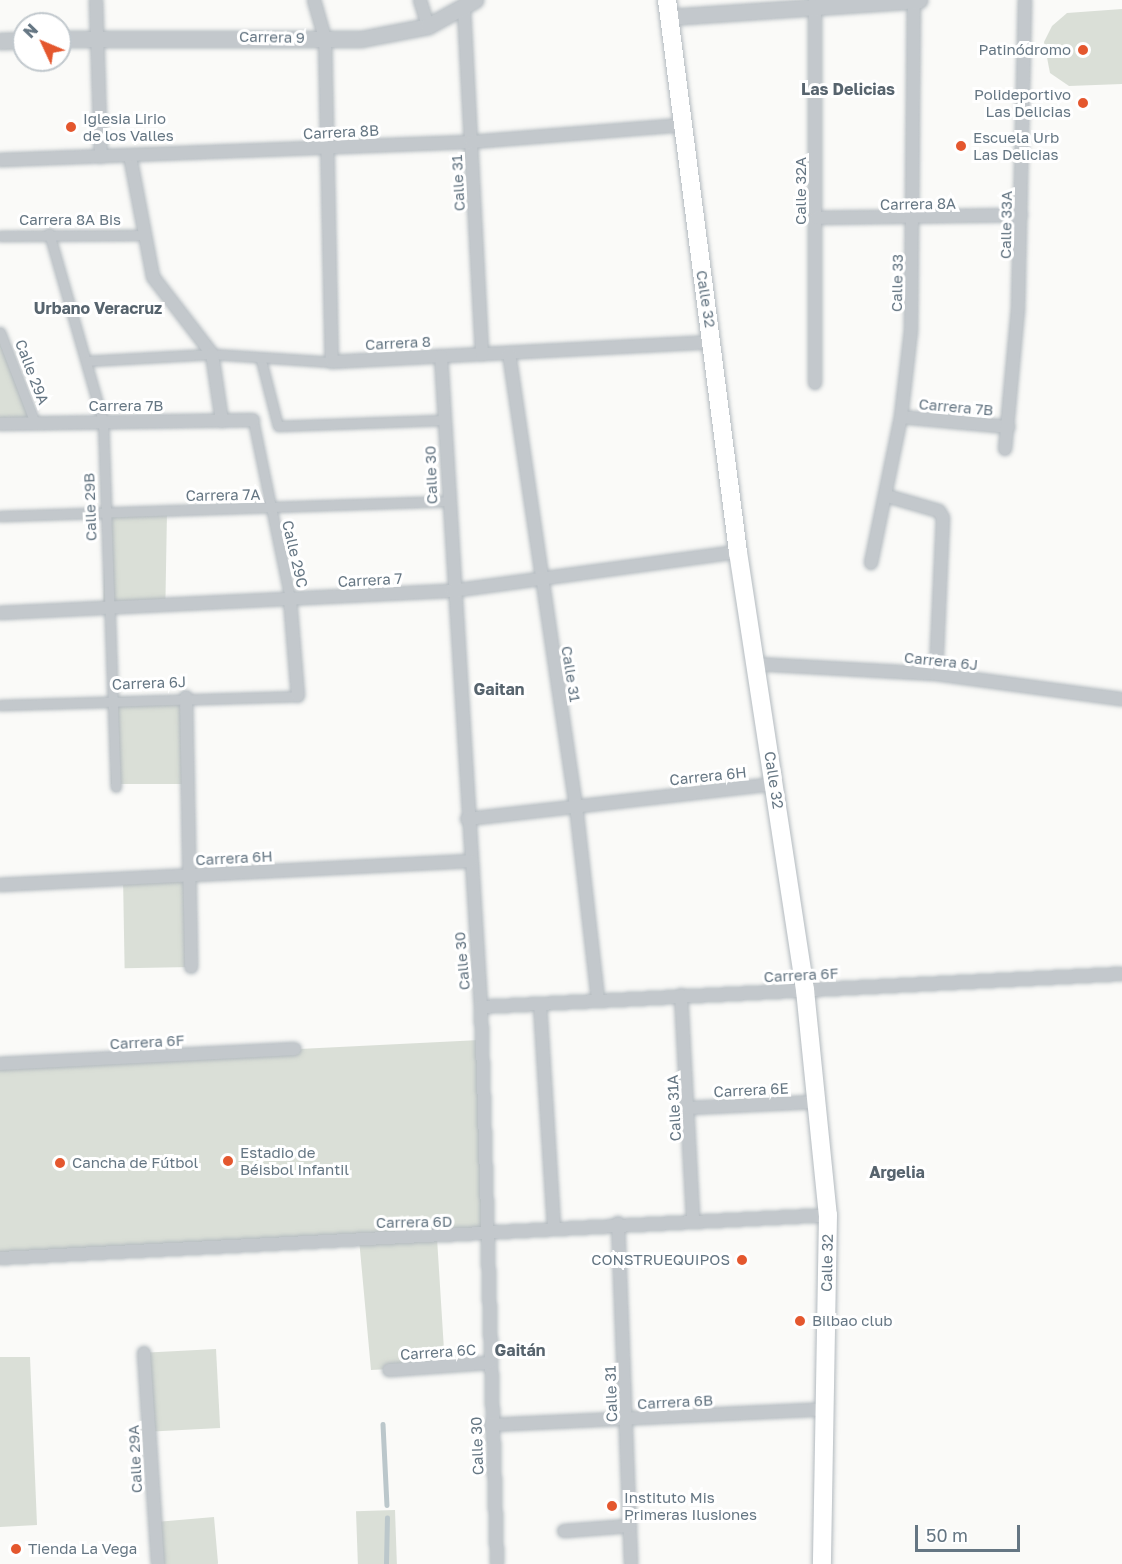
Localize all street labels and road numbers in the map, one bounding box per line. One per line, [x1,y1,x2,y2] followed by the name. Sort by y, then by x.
[239,27,305,47] street label: Carrera 9
[303,121,379,143] street label: Carrera 8B
[448,154,468,212] street label: Calle 31
[792,157,810,225] street label: Calle 32A
[996,191,1016,259] street label: Calle 33A
[880,194,956,214] street label: Carrera 8A
[19,211,121,229] street label: Carrera 8A Bis
[887,254,907,312] street label: Calle 33
[693,269,719,329] street label: Calle 32
[365,332,431,354] street label: Carrera 8
[11,337,53,407] street label: Calle 29A
[918,395,994,419] street label: Carrera 7B
[89,397,163,415] street label: Carrera 7B
[421,445,441,505] street label: Calle 30
[80,473,100,541] street label: Calle 29B
[185,485,261,505] street label: Carrera 7A
[279,519,311,589] street label: Calle 29C
[337,569,403,591] street label: Carrera 7
[558,645,584,703] street label: Calle 31
[903,648,979,674] street label: Carrera 6J
[112,673,186,693] street label: Carrera 6J
[761,750,787,810] street label: Calle 32
[669,763,747,789] street label: Carrera 6H
[195,847,273,869] street label: Carrera 6H
[450,931,474,991] street label: Calle 30
[763,964,839,986] street label: Carrera 6F
[109,1031,185,1053] street label: Carrera 6F
[663,1074,685,1142] street label: Calle 31A
[713,1079,789,1101] street label: Carrera 6E
[376,1212,452,1232] street label: Carrera 6D
[817,1234,837,1292] street label: Calle 32
[399,1340,477,1364] street label: Carrera 6C
[601,1365,621,1423] street label: Calle 31
[637,1391,713,1413] street label: Carrera 6B
[467,1416,487,1476] street label: Calle 30
[124,1424,146,1494] street label: Calle 29A

